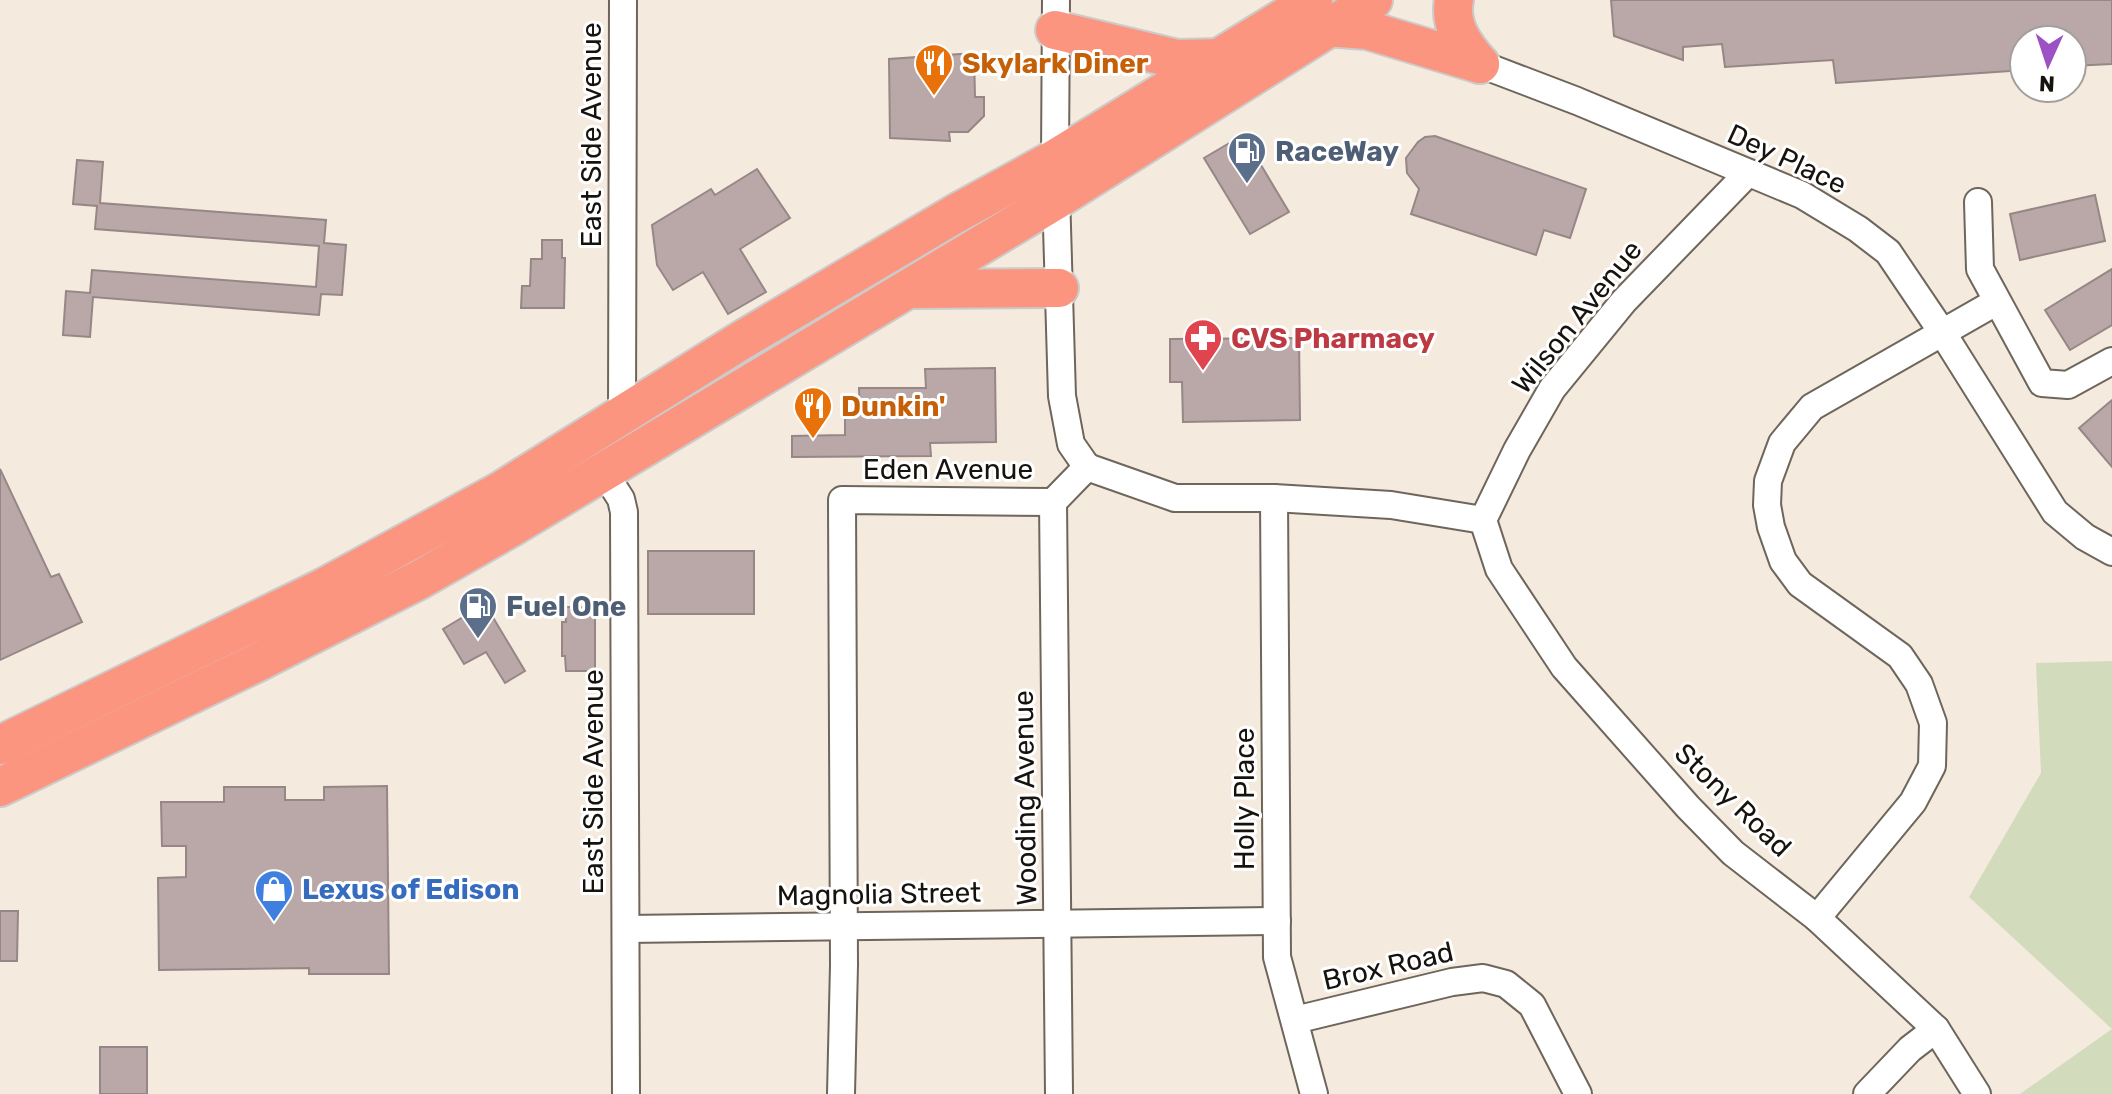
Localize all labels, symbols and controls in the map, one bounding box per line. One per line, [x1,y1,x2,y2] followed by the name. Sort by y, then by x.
[575,22,608,248] street label: East Side Avenue
[2008,24,2088,104] north arrow
[913,42,955,97] restaurant icon: Skylark Diner
[962,47,1149,80] place label: Skylark Diner
[2038,70,2056,97] text: N
[1722,117,1852,201] street label: Dey Place
[1226,130,1268,185] fuel station icon: RaceWay
[1275,135,1399,168] place label: RaceWay
[1505,234,1649,400] street label: Wilson Avenue
[1182,317,1224,372] pharmacy icon: CVS Pharmacy
[1231,322,1435,355] place label: CVS Pharmacy
[792,385,834,440] restaurant icon: Dunkin'
[841,390,946,423] place label: Dunkin'
[863,453,1033,486] street label: Eden Avenue
[457,585,499,640] fuel station icon: Fuel One
[506,590,626,623] place label: Fuel One
[577,669,610,895] street label: East Side Avenue
[1007,690,1043,906] street label: Wooding Avenue
[1228,728,1261,870] street label: Holly Place
[1668,736,1798,864] street label: Stony Road
[253,868,295,923] shop icon: Lexus of Edison
[302,873,519,906] place label: Lexus of Edison
[777,876,981,912] street label: Magnolia Street
[1319,935,1457,997] street label: Brox Road

